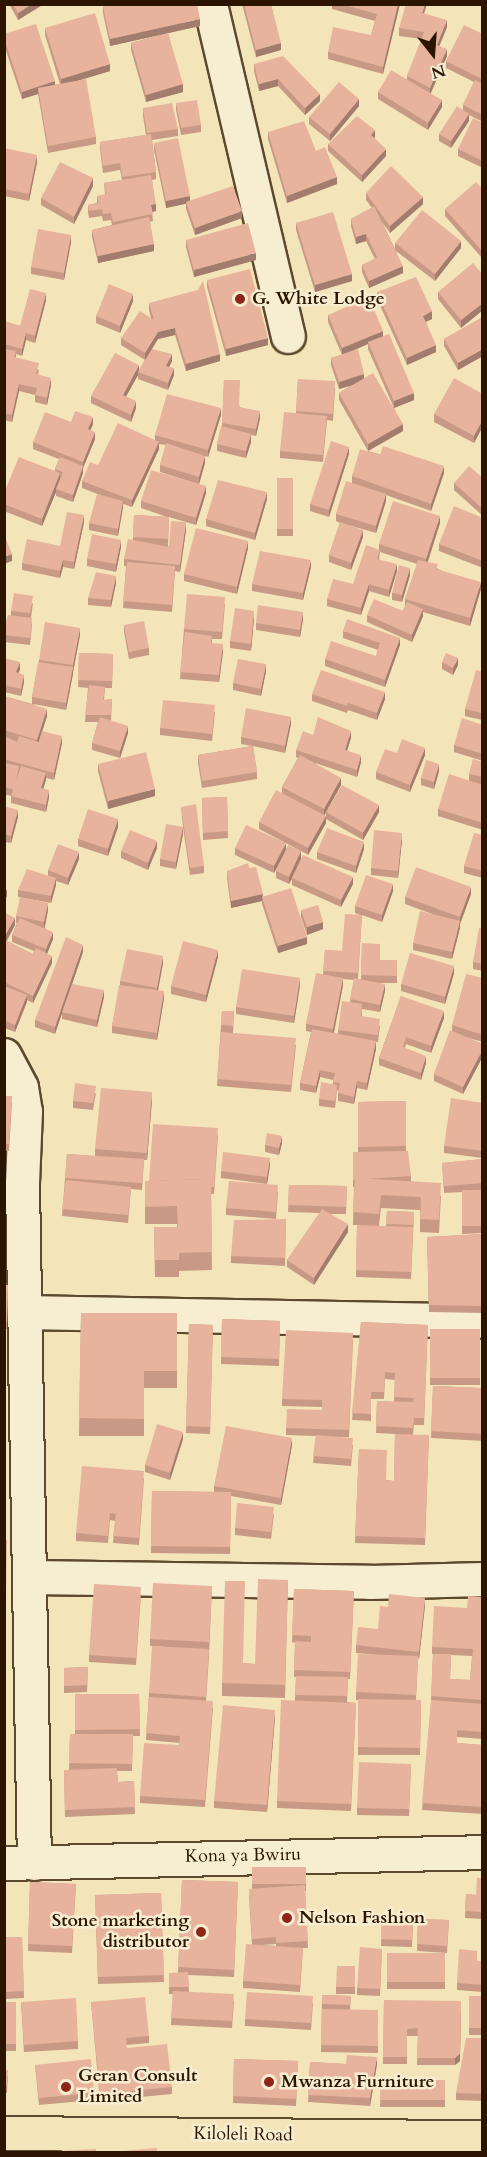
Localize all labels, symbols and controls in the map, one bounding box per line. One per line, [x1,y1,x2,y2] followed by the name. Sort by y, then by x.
[403,24,463,84] north arrow
[428,59,448,84] text: N
[252,288,385,310] place label: G. White Lodge
[233,292,247,306] marker: G. White Lodge
[185,1844,301,1868] street label: Kona ya Bwiru
[299,1907,425,1929] place label: Nelson Fashion
[52,1911,189,1954] place label: Stone marketing distributor
[280,1911,294,1925] marker: Nelson Fashion
[194,1925,208,1939] marker: Stone marketing distributor
[78,2066,197,2108] place label: Geran Consult Limited
[281,2071,434,2093] place label: Mwanza Furniture
[262,2075,276,2089] marker: Mwanza Furniture
[59,2080,73,2094] marker: Geran Consult Limited
[193,2123,293,2147] street label: Kiloleli Road

